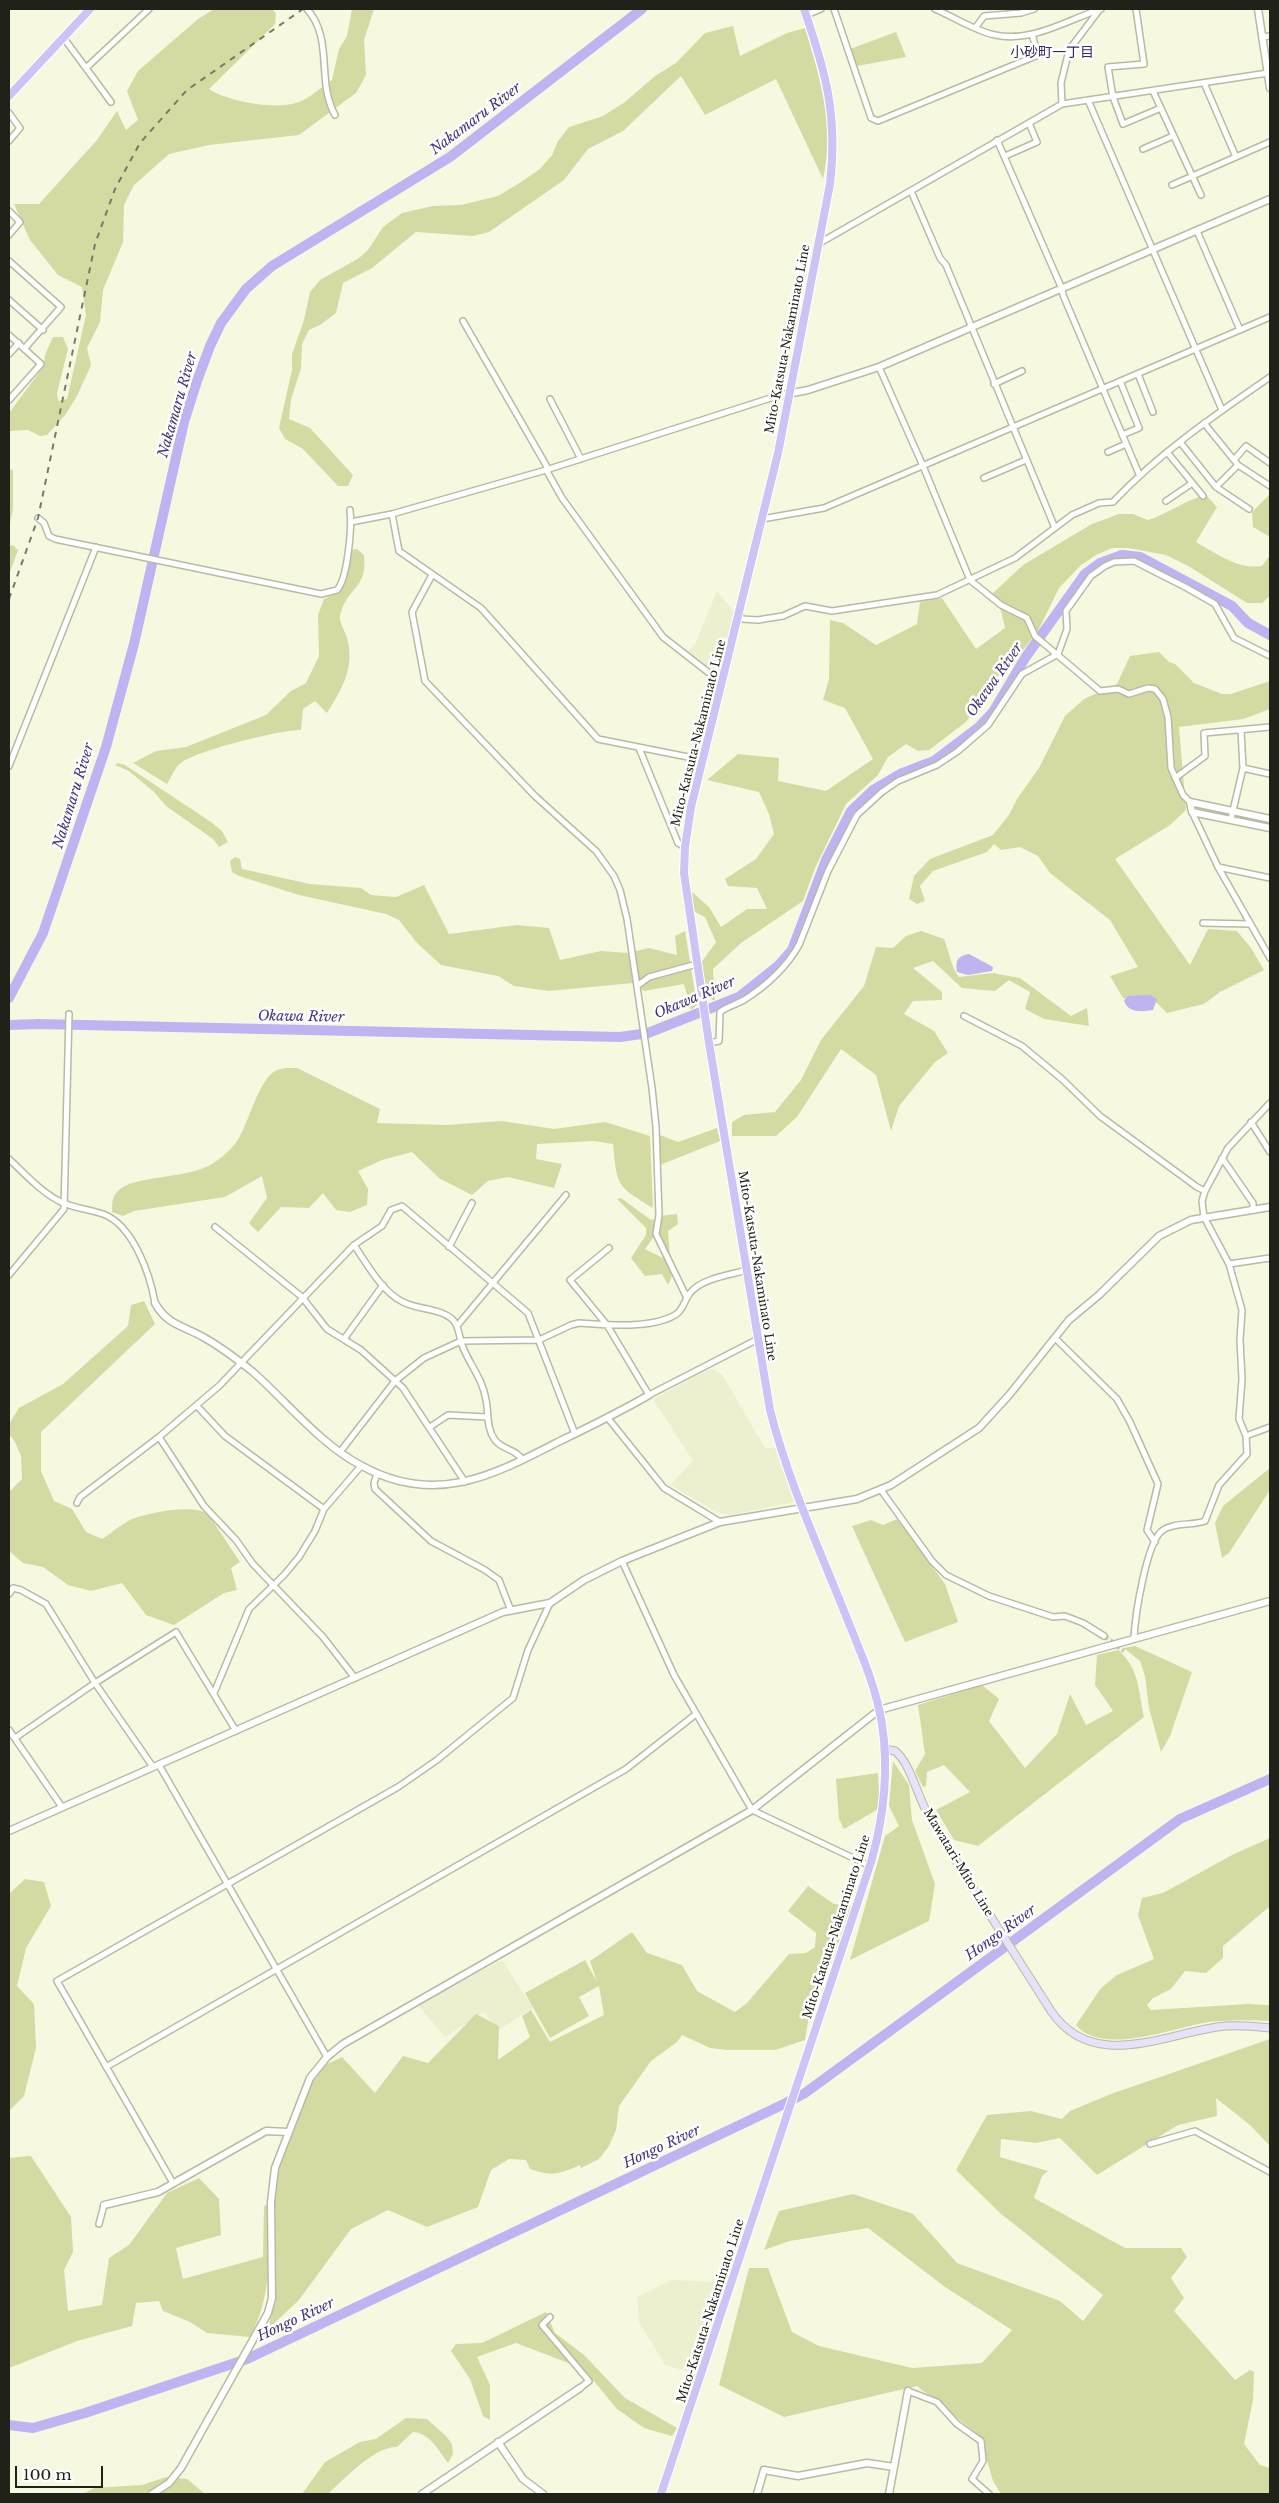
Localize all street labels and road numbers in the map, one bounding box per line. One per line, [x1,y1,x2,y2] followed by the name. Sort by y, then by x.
[763,243,813,435] street label: Mito-Katsuta-Nakaminato Line
[669,638,729,828] street label: Mito-Katsuta-Nakaminato Line
[735,1170,779,1362] street label: Mito-Katsuta-Nakaminato Line
[920,1806,996,1920] street label: Mawatari-Mito Line
[800,1833,874,2021] street label: Mito-Katsuta-Nakaminato Line
[674,2217,748,2405] street label: Mito-Katsuta-Nakaminato Line

